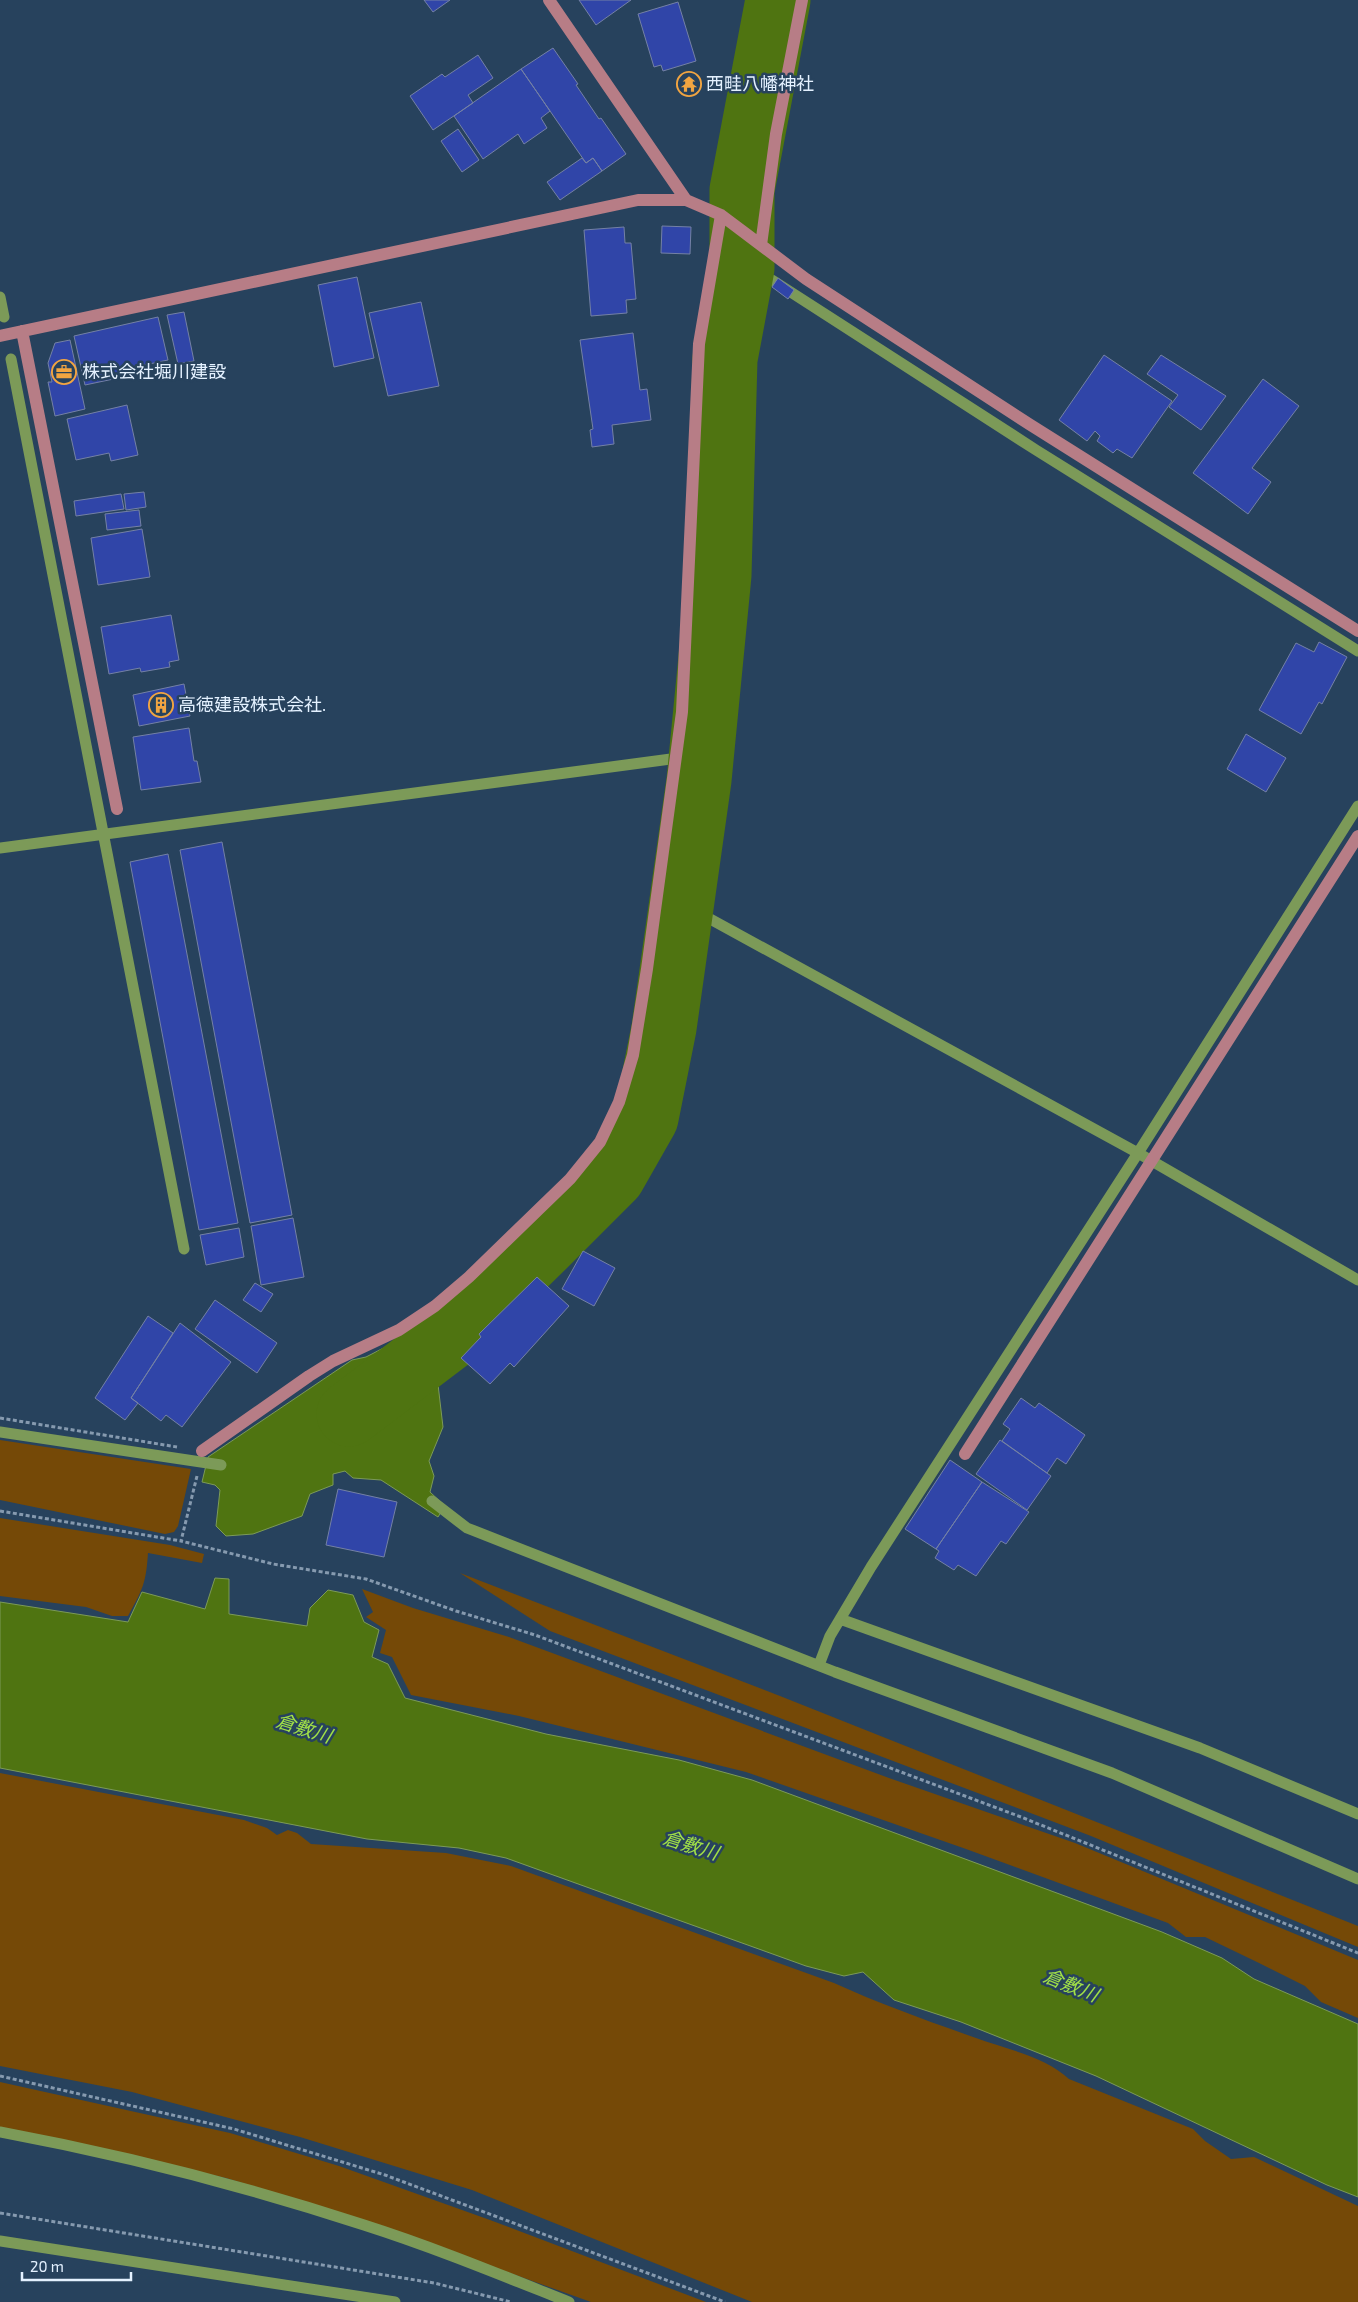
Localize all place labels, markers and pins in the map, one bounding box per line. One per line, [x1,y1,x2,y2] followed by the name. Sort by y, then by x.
[676,71,702,97] temple icon: 西畦八幡神社
[706,72,814,94] place label: 西畦八幡神社
[51,359,77,385] office icon: 株式会社堀川建設
[82,360,226,382] place label: 株式会社堀川建設
[148,692,174,718] building icon: 高徳建設株式会社.
[178,693,326,715] place label: 高徳建設株式会社.

